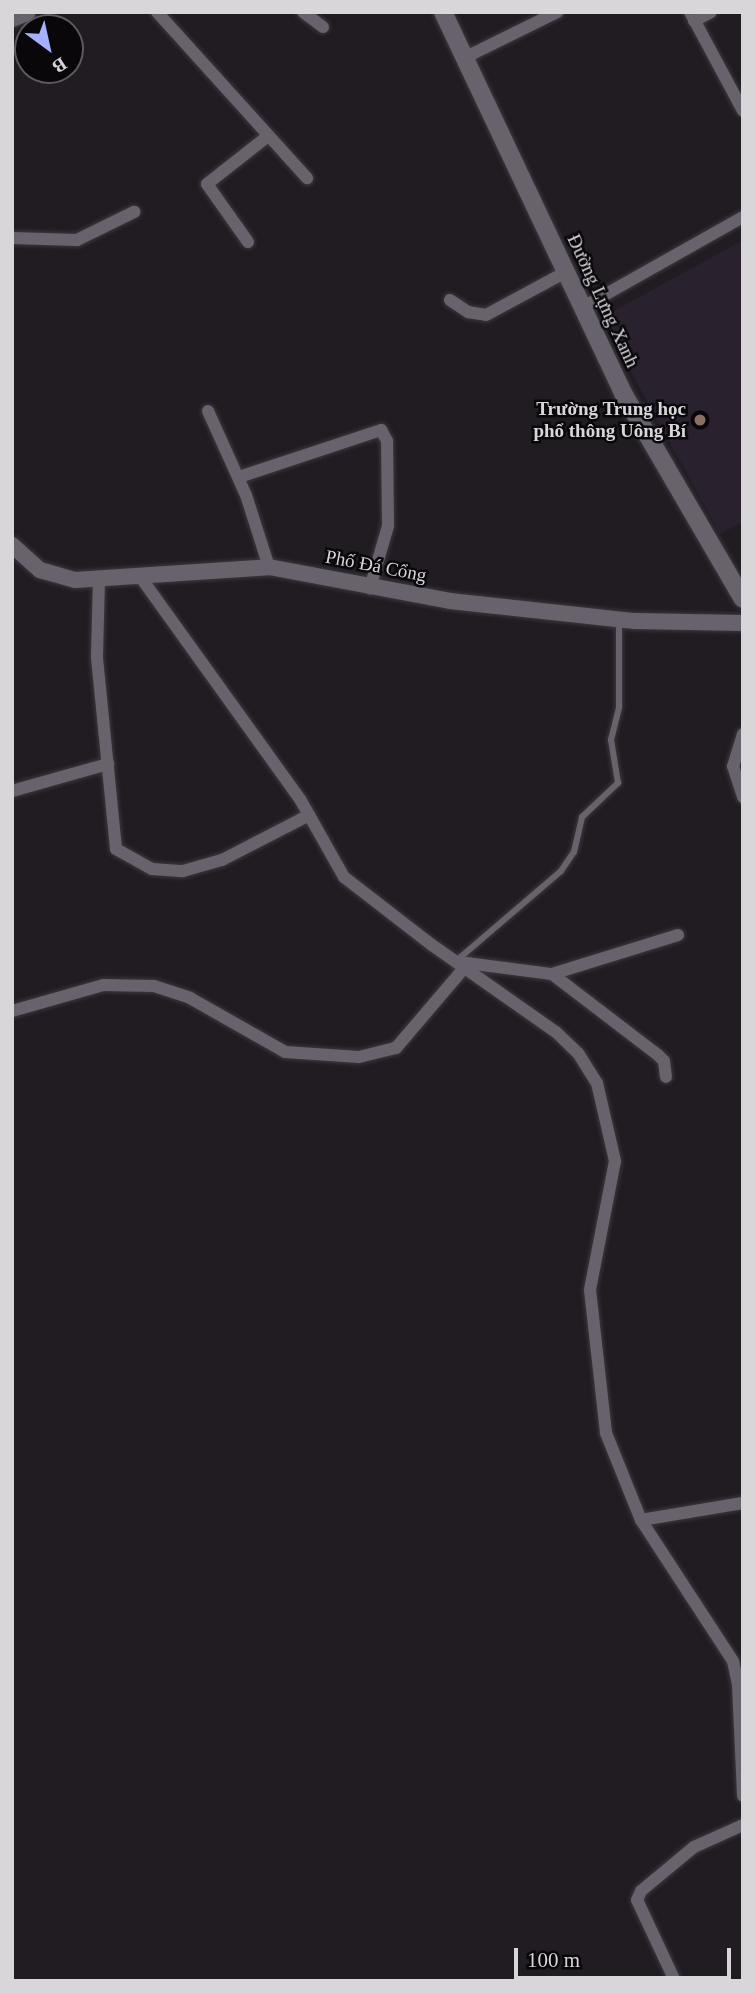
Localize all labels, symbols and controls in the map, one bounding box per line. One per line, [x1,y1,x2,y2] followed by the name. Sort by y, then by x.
[14,14,84,84] north arrow
[49,53,71,78] text: B
[562,231,644,371] street label: Đường Lựng Xanh
[533,398,686,442] place label: Trường Trung học phổ thông Uông Bí
[692,412,708,428] marker: Trường Trung học phổ thông Uông Bí
[324,545,428,587] street label: Phố Đá Cổng
[517,1934,734,1978] scale bar
[527,1948,580,1972] text: 100 m

